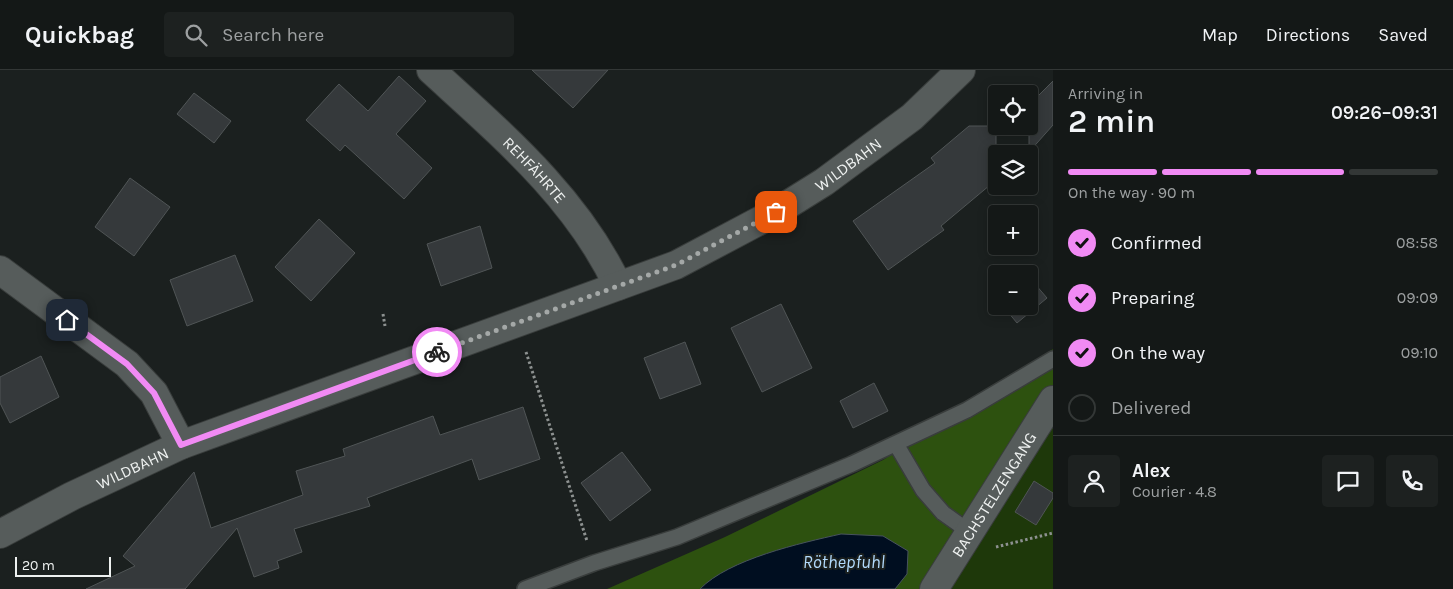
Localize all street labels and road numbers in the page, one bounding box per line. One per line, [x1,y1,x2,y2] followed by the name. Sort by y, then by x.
[499,132,570,207] street label: REHFÄHRTE
[811,134,885,195] street label: WILDBAHN
[947,428,1040,560] street label: BACHSTELZENGANG
[93,443,172,493] street label: WILDBAHN

